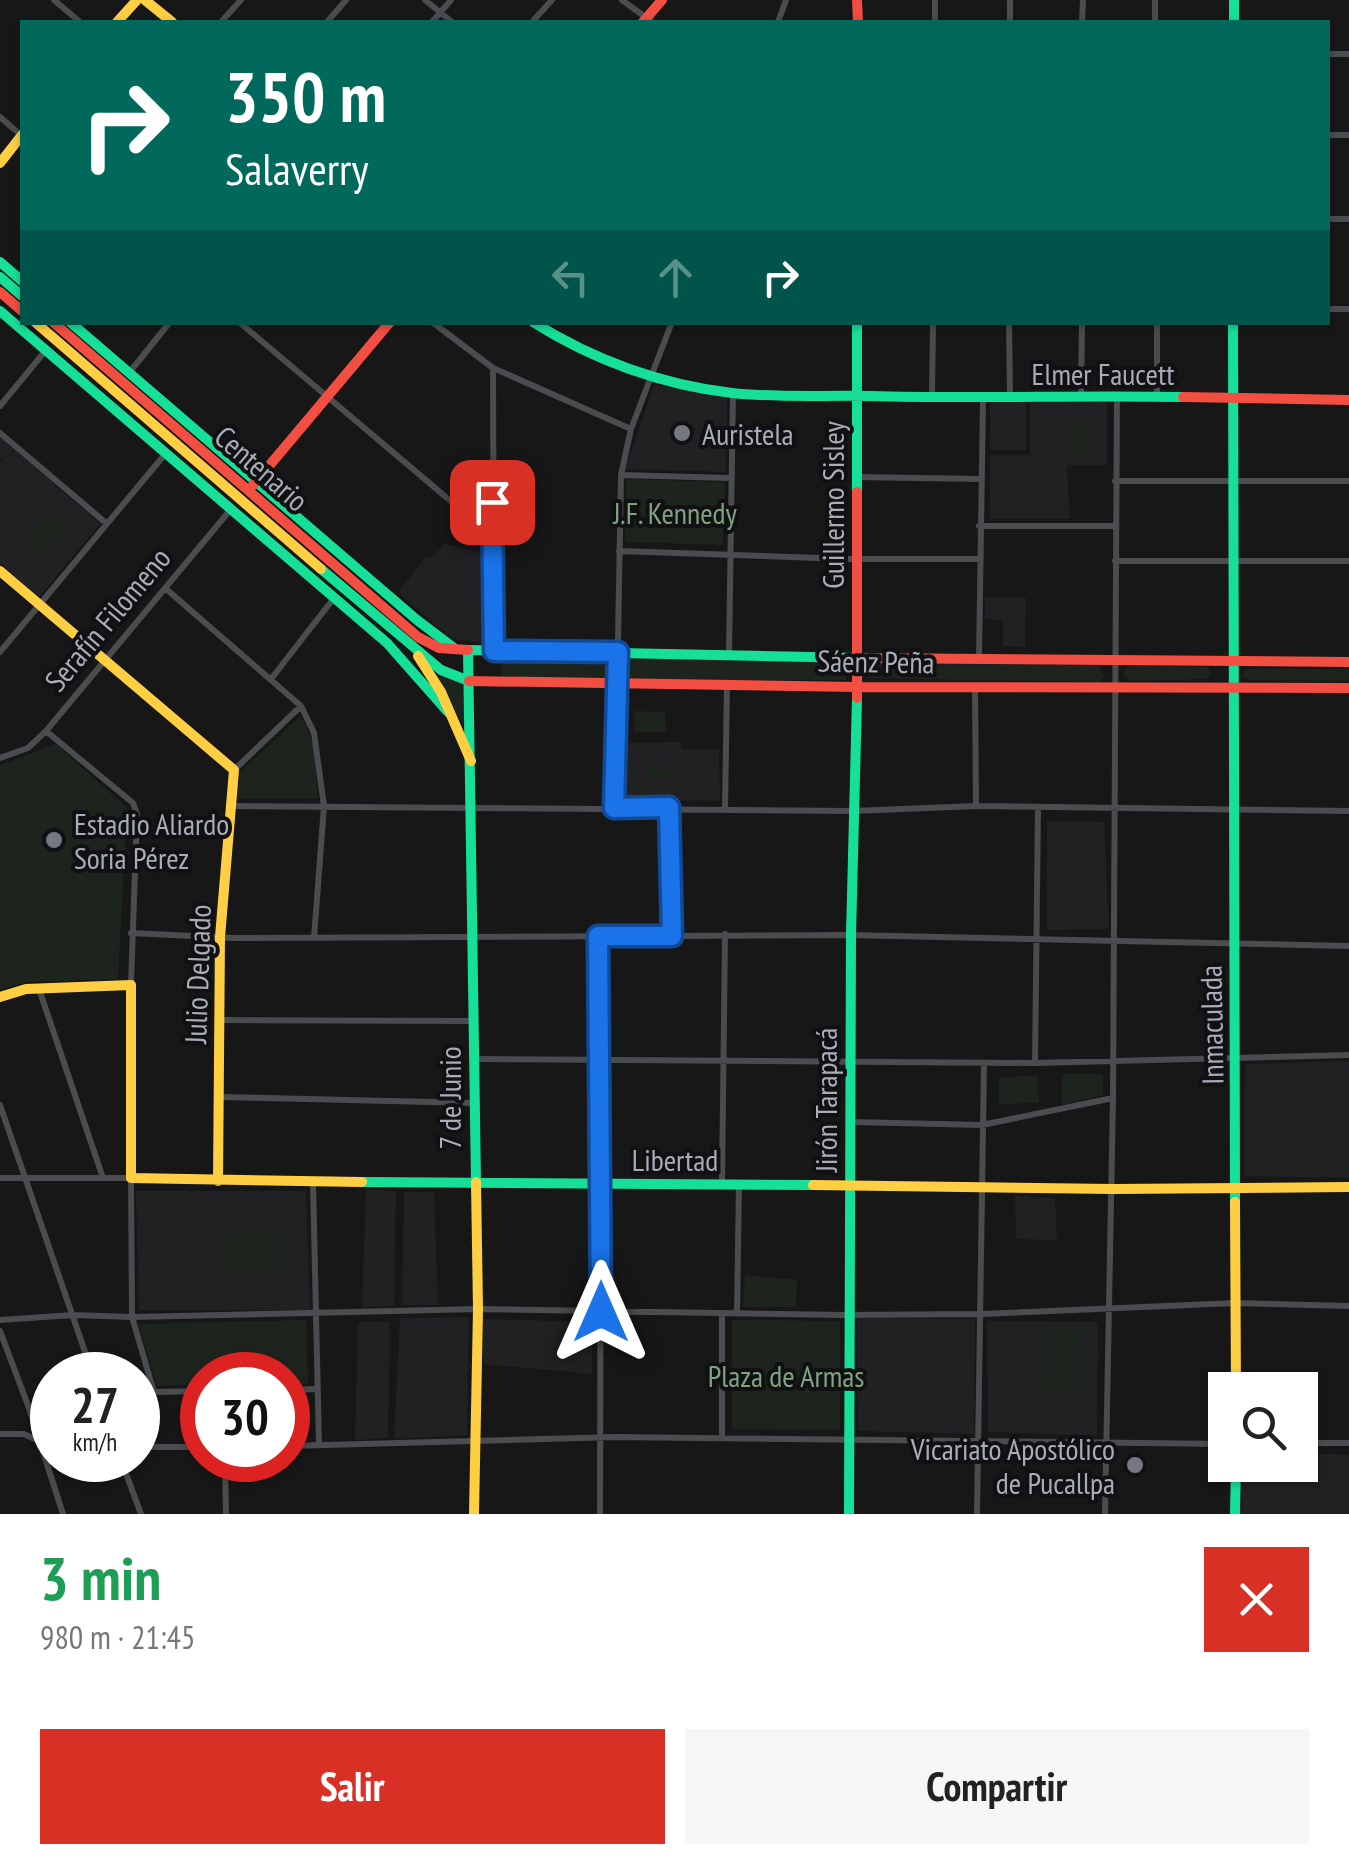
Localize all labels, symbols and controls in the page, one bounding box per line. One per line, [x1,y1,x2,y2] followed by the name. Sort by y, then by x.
[225,51,386,141] text: 350 m
[60,60,190,190] icon: right
[225,139,368,197] text: Salaverry
[543,250,598,305] icon: left
[648,250,703,305] icon: ahead
[753,250,808,305] icon: right
[1032,354,1175,393] street label: Elmer Faucett
[702,414,793,453] place label: Auristela
[207,417,317,519] street label: Centenario
[813,421,852,589] street label: Guillermo Sisley
[671,422,693,444] marker: Auristela
[450,460,535,545] pin
[465,475,520,530] icon: arrive
[612,493,738,532] park label: J.F. Kennedy
[35,539,179,699] street label: Serafín Filomeno
[817,640,935,682] street label: Sáenz Peña
[74,804,229,877] place label: Estadio Aliardo Soria Pérez
[43,829,65,851] marker: Estadio Aliardo Soria Pérez
[175,904,219,1045] street label: Julio Delgado
[1190,965,1232,1085] street label: Inmaculada
[806,1028,845,1173] street label: Jirón Tarapacá
[430,1046,469,1150] street label: 7 de Junio
[632,1140,718,1179] street label: Libertad
[549,1260,653,1364] position arrow
[180,1352,310,1482] speed limit sign: 30
[708,1356,864,1395] park label: Plaza de Armas
[71,1372,119,1437] text: 27
[1208,1372,1318,1482] map controls
[1208,1372,1318,1482] button: search
[73,1426,117,1458] text: km/h
[910,1429,1115,1502] place label: Vicariato Apostólico de Pucallpa
[1124,1454,1146,1476] marker: Vicariato Apostólico de Pucallpa
[40,1539,161,1617] text: 3 min
[1204,1547,1309,1652] button: close
[40,1616,195,1658] text: 980 m · 21:45
[40,1729,665,1844] button: Salir
[685,1729,1309,1844] button: Compartir

